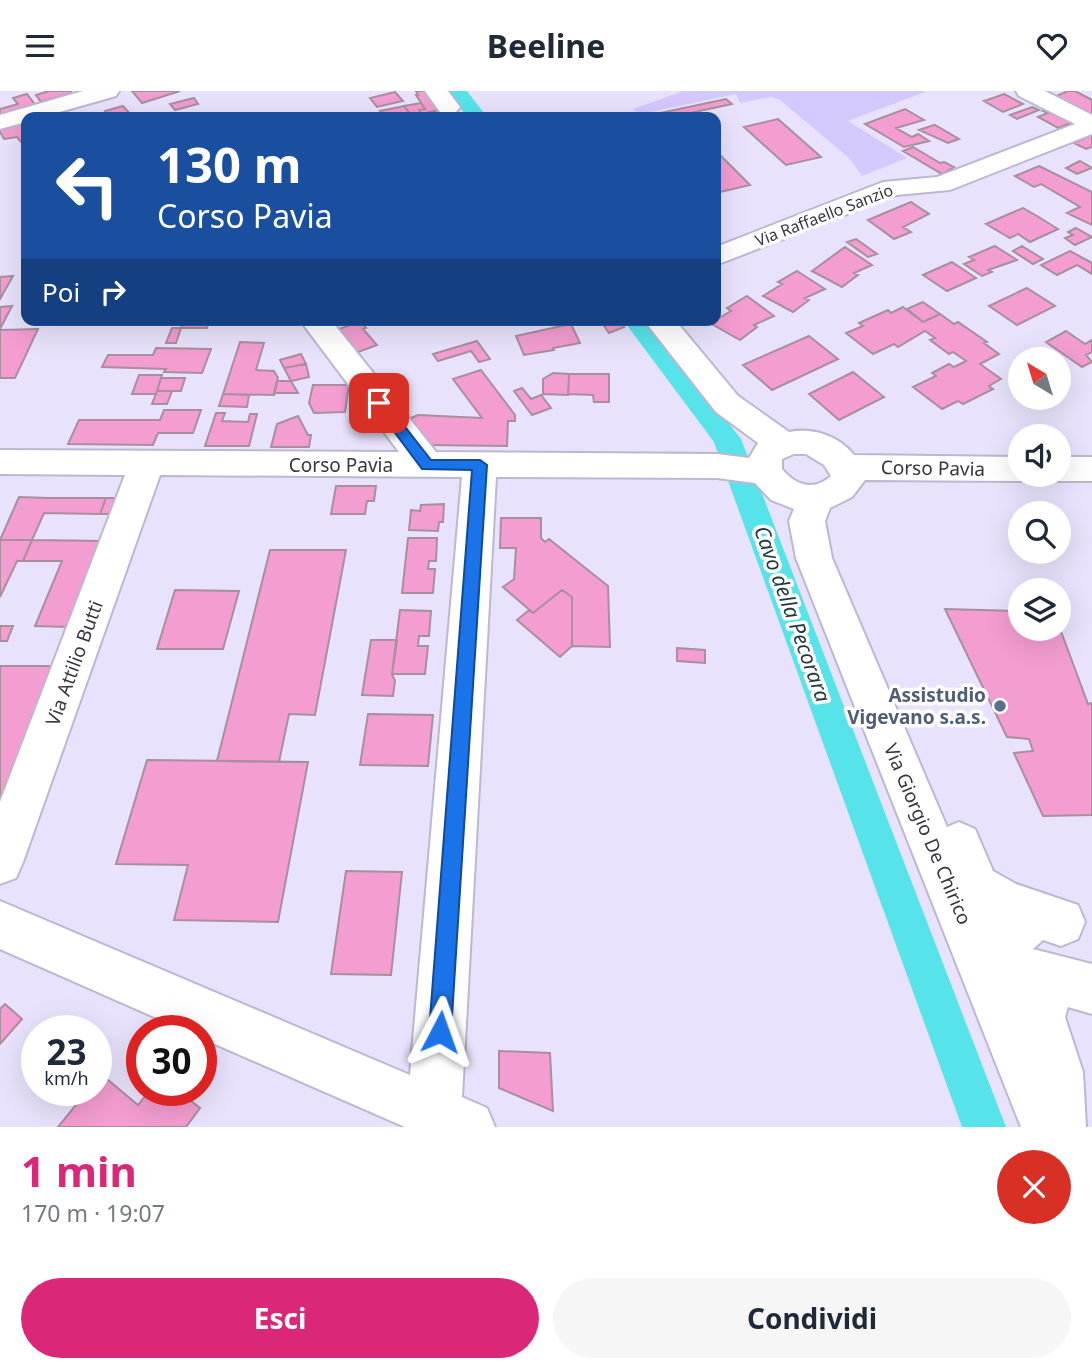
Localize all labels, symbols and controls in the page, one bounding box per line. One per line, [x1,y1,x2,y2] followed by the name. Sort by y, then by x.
[487,24,605,67] text: Beeline
[21,27,59,65] icon: menu
[1033,27,1071,65] icon: heart
[157,131,302,197] text: 130 m
[42,140,133,231] icon: left
[752,179,896,251] street label: Via Raffaello Sanzio
[157,194,333,237] text: Corso Pavia
[94,273,132,311] icon: right
[42,274,80,310] text: Poi
[1008,347,1071,409] north arrow
[1008,347,1071,641] map controls
[349,373,409,433] pin
[360,384,398,422] icon: arrive
[1008,424,1071,487] button: sound
[289,452,393,478] street label: Corso Pavia
[881,454,985,482] street label: Corso Pavia
[1008,501,1071,564] button: search
[748,522,838,706] water label: Cavo della Pecorara
[1008,578,1071,641] button: layers
[39,597,109,729] street label: Via Attilio Butti
[847,682,986,730] place label: Assistudio Vigevano s.a.s.
[992,698,1008,714] marker: Assistudio Vigevano s.a.s.
[878,739,978,929] street label: Via Giorgio De Chirico
[403,995,477,1069] position arrow
[126,1015,217,1106] speed limit sign: 30
[46,1028,87,1075] text: 23
[44,1066,89,1090] text: km/h
[21,1142,137,1199] text: 1 min
[997,1150,1071,1224] button: close
[21,1197,165,1229] text: 170 m · 19:07
[21,1278,539,1358] button: Esci
[553,1278,1071,1358] button: Condividi

